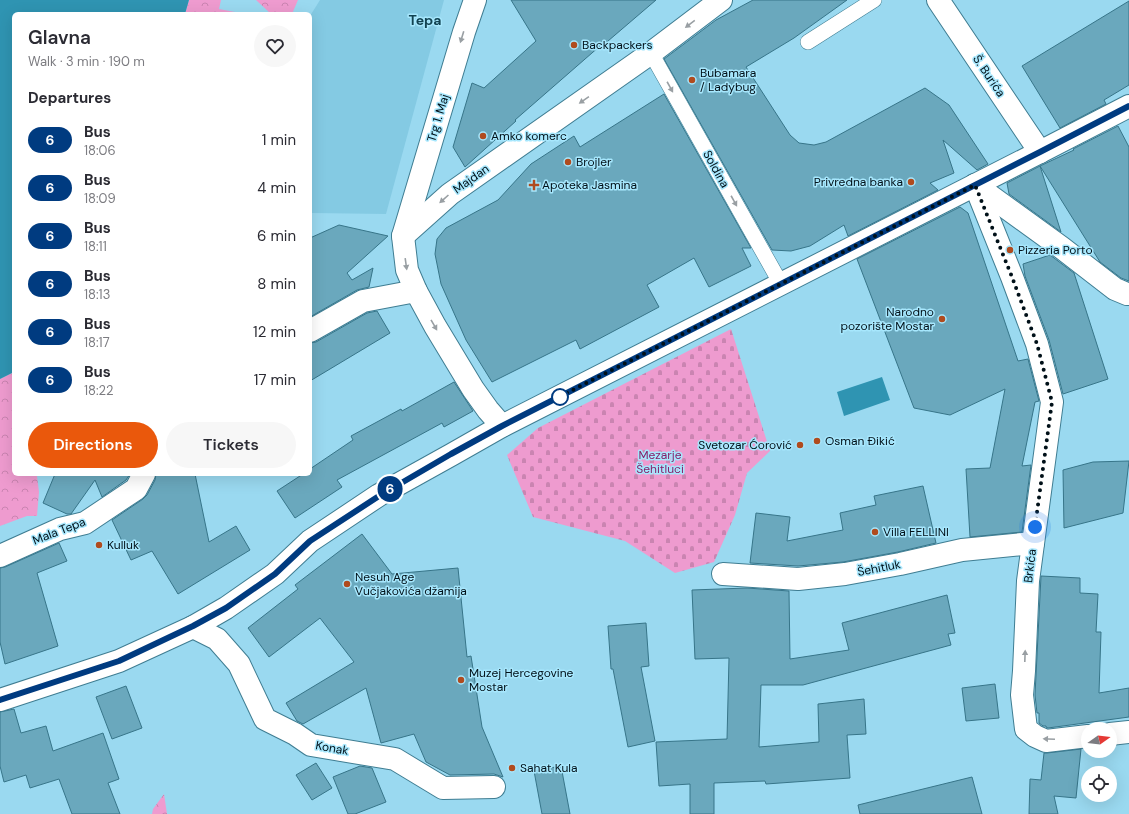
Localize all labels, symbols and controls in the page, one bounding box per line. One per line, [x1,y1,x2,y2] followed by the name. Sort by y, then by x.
[409,11,441,29] district label: Tepa
[684,19,695,28] one-way arrow
[28,25,91,50] text: Glavna
[254,25,296,67] button: heart
[459,31,465,43] one-way arrow
[582,37,652,53] place label: Backpackers
[569,40,579,50] marker: Backpackers
[969,52,1009,100] street label: Š. Burića
[28,53,145,70] text: Walk · 3 min · 190 m
[700,65,756,95] place label: Bubamara / Ladybug
[687,75,697,85] marker: Bubamara / Ladybug
[667,81,674,93] one-way arrow
[28,88,111,108] text: Departures
[423,92,453,144] street label: Trg 1. Maj
[579,96,590,104] one-way arrow
[84,122,111,142] text: Bus
[491,128,567,144] place label: Amko komerc
[262,130,296,150] text: 1 min
[46,131,54,149] text: 6
[478,131,488,141] marker: Amko komerc
[84,142,116,159] text: 18:06
[699,147,733,191] street label: Soldina
[576,154,612,170] place label: Brojler
[563,157,573,167] marker: Brojler
[450,161,492,197] street label: Majdan
[84,170,111,190] text: Bus
[814,174,903,190] place label: Privredna banka
[542,177,637,193] place label: Apoteka Jasmina
[906,177,916,187] marker: Privredna banka
[257,178,296,198] text: 4 min
[46,179,54,197] text: 6
[529,180,539,190] marker: Apoteka Jasmina
[84,190,116,207] text: 18:09
[439,194,449,204] one-way arrow
[730,195,737,206] one-way arrow
[84,218,111,238] text: Bus
[257,226,296,246] text: 6 min
[46,227,54,245] text: 6
[84,238,107,255] text: 18:11
[1018,242,1093,258] place label: Pizzeria Porto
[1005,245,1015,255] marker: Pizzeria Porto
[403,258,409,270] one-way arrow
[84,266,111,286] text: Bus
[257,274,296,294] text: 8 min
[46,275,54,293] text: 6
[84,286,110,303] text: 18:13
[840,304,935,334] place label: Narodno pozorište Mostar
[84,314,111,334] text: Bus
[937,314,947,324] marker: Narodno pozorište Mostar
[431,319,438,331] one-way arrow
[253,322,296,342] text: 12 min
[46,323,54,341] text: 6
[84,334,110,351] text: 18:17
[84,362,111,382] text: Bus
[254,370,296,390] text: 17 min
[46,371,54,389] text: 6
[84,382,114,399] text: 18:22
[551,388,569,406] unlabelled marker
[28,422,158,468] button: Directions
[166,422,296,468] button: Tickets
[825,433,895,449] place label: Osman Đikić
[812,436,822,446] marker: Osman Đikić
[698,437,792,453] place label: Svetozar Ćorović
[795,440,805,450] marker: Svetozar Ćorović
[636,447,684,477] park label: Mezarje Šehitluci
[377,476,403,502] line badge: 6
[386,480,394,498] text: 6
[30,514,88,548] street label: Mala Tepa
[1025,517,1045,537] your location
[883,524,949,540] place label: Villa FELLINI
[870,527,880,537] marker: Villa FELLINI
[107,537,139,553] place label: Kulluk
[94,540,104,550] marker: Kulluk
[1020,548,1040,584] street label: Brkića
[856,556,902,580] street label: Šehitluk
[355,569,467,599] place label: Nesuh Age Vučjakovića džamija
[342,579,352,589] marker: Nesuh Age Vučjakovića džamija
[1021,650,1028,662] one-way arrow
[469,665,574,695] place label: Muzej Hercegovine Mostar
[456,675,466,685] marker: Muzej Hercegovine Mostar
[1081,722,1117,758] north arrow
[1081,722,1117,802] map controls
[1043,736,1055,743] one-way arrow
[314,737,350,759] street label: Konak
[520,760,578,776] place label: Sahat Kula
[507,763,517,773] marker: Sahat Kula
[1081,766,1117,802] button: locate

